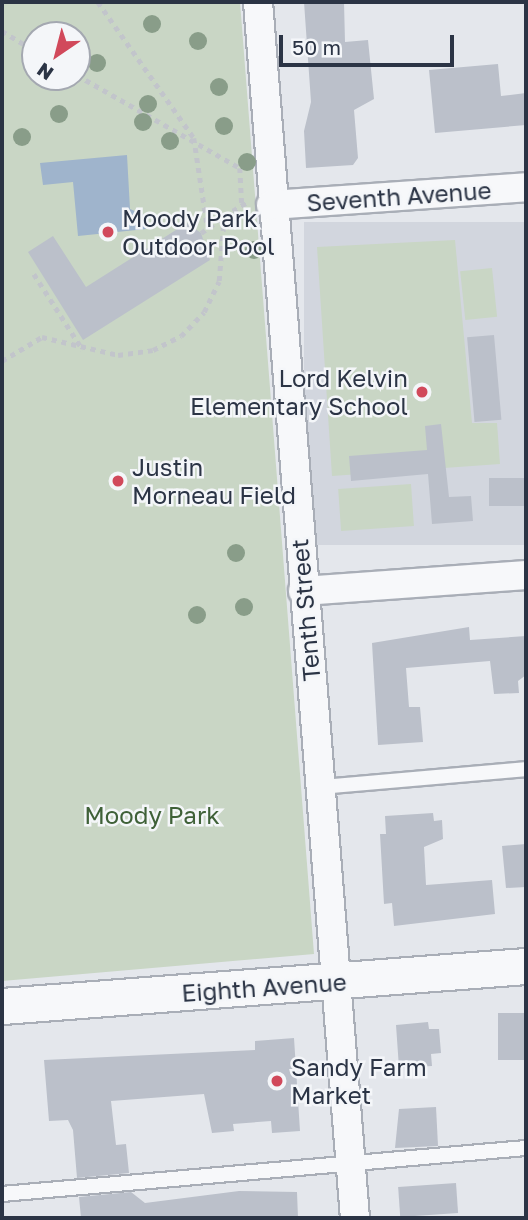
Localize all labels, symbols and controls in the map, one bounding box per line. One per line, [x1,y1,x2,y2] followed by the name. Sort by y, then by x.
[21,21,91,91] north arrow
[283,21,458,65] scale bar
[292,34,341,60] text: 50 m
[32,58,57,86] text: N
[306,175,492,217] street label: Seventh Avenue
[122,204,275,260] place label: Moody Park Outdoor Pool
[100,224,116,240] marker: Moody Park Outdoor Pool
[190,364,408,420] place label: Lord Kelvin Elementary School
[414,384,430,400] marker: Lord Kelvin Elementary School
[132,453,296,509] place label: Justin Morneau Field
[110,473,126,489] marker: Justin Morneau Field
[284,538,326,682] street label: Tenth Street
[84,801,220,829] park label: Moody Park
[180,967,348,1007] street label: Eighth Avenue
[291,1053,427,1109] place label: Sandy Farm Market
[269,1073,285,1089] marker: Sandy Farm Market

